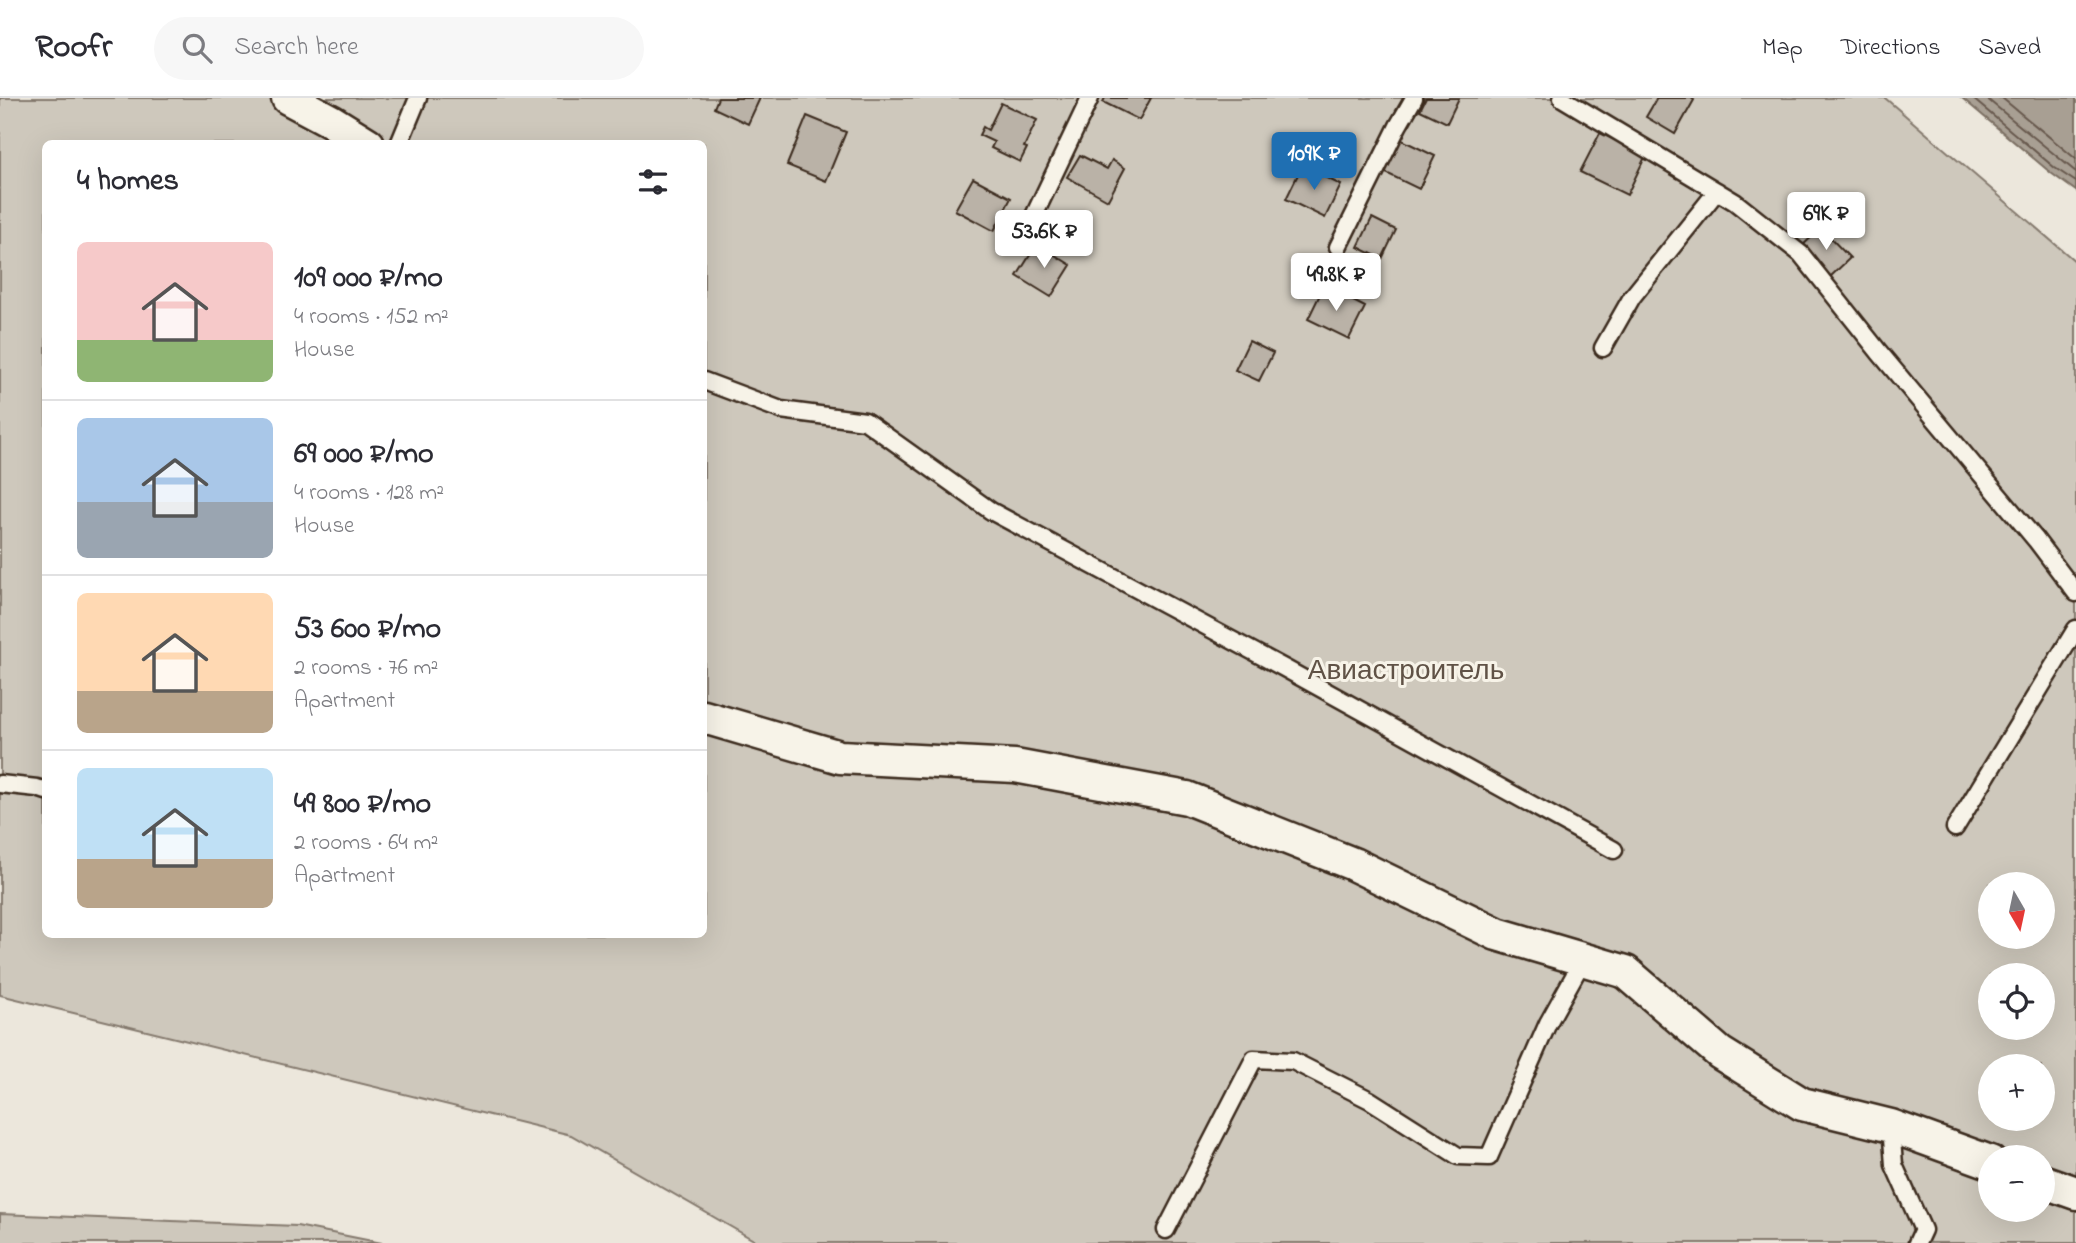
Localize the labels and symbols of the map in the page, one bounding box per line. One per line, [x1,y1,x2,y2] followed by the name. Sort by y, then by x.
[1257,132,1371,192] pin: 109K ₽
[1777,192,1875,252] pin: 69K ₽
[979,211,1109,270] pin: 53.6K ₽
[1271,254,1401,313] pin: 49.8K ₽
[1308,652,1504,693] park label: Авиастроитель
[1978,872,2054,948] north arrow

